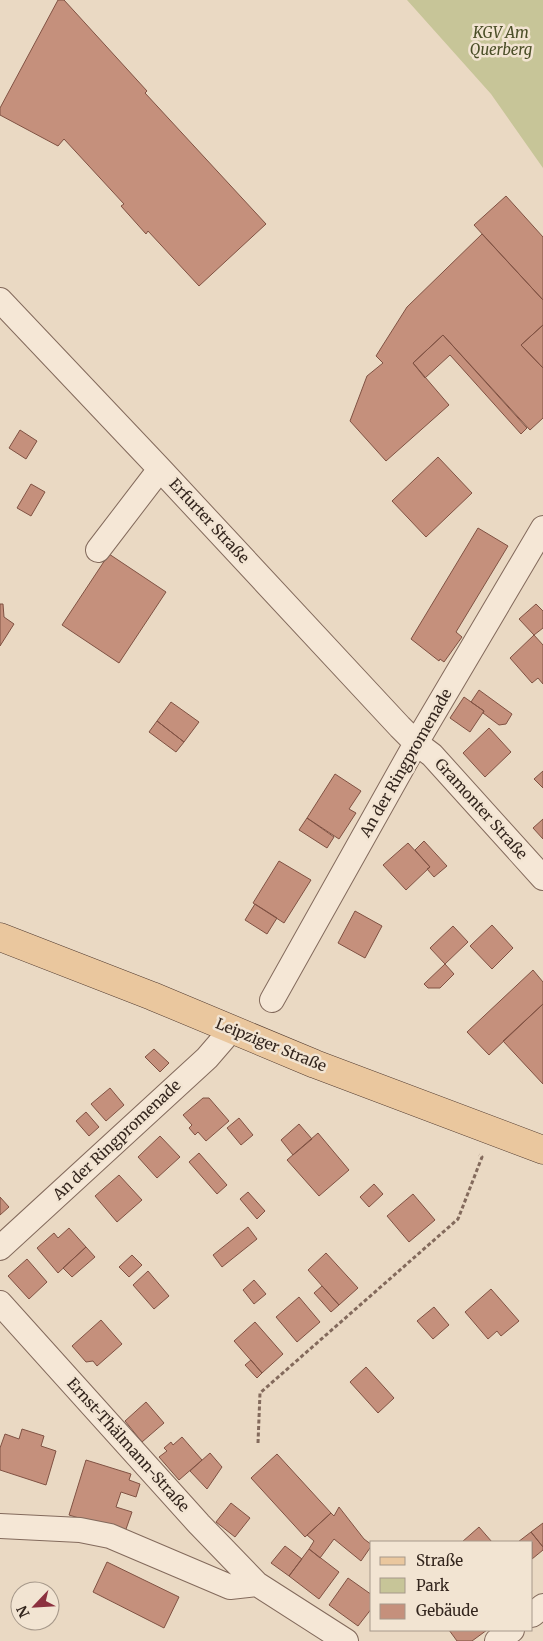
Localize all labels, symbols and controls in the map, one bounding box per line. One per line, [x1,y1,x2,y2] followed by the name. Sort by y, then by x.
[470,23,532,59] park label: KGV Am Querberg
[165,474,254,567] street label: Erfurter Straße
[355,685,456,841] street label: An der Ringpromenade
[431,754,532,863] street label: Gramonter Straße
[213,1014,330,1076] street label: Leipziger Straße
[48,1075,185,1204] street label: An der Ringpromenade
[63,1374,194,1516] street label: Ernst-Thälmann-Straße
[370,1541,533,1631] legend
[416,1551,463,1570] text: Straße
[416,1576,450,1595] text: Park
[10,1581,60,1631] north arrow
[416,1601,479,1620] text: Gebäude
[13,1603,34,1620] text: N

